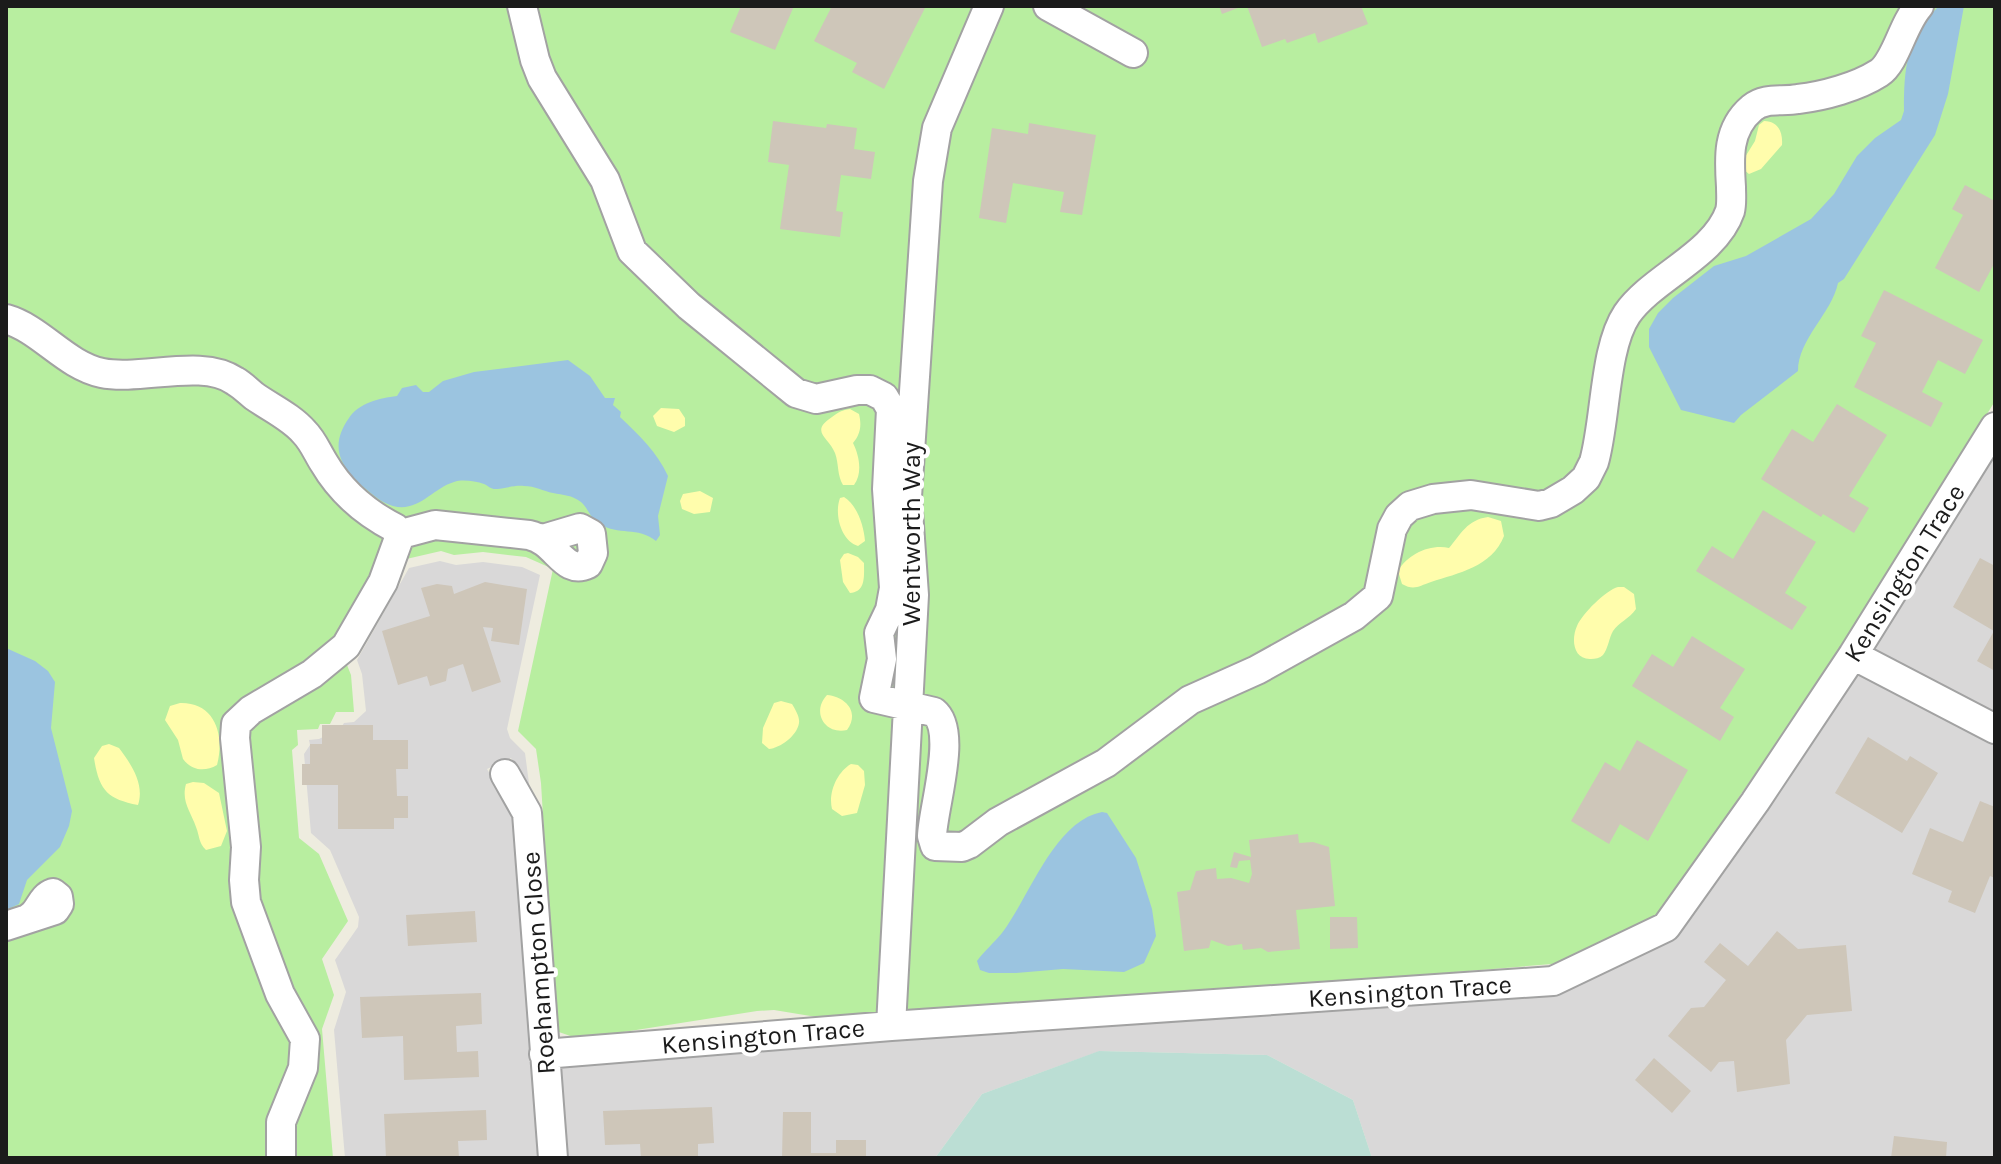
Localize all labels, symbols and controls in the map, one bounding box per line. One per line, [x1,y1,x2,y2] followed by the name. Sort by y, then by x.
[896,442,927,626] street label: Wentworth Way
[1837,479,1972,668] street label: Kensington Trace
[515,850,562,1075] street label: Roehampton Close
[1307,969,1513,1014] street label: Kensington Trace
[660,1012,866,1061] street label: Kensington Trace

